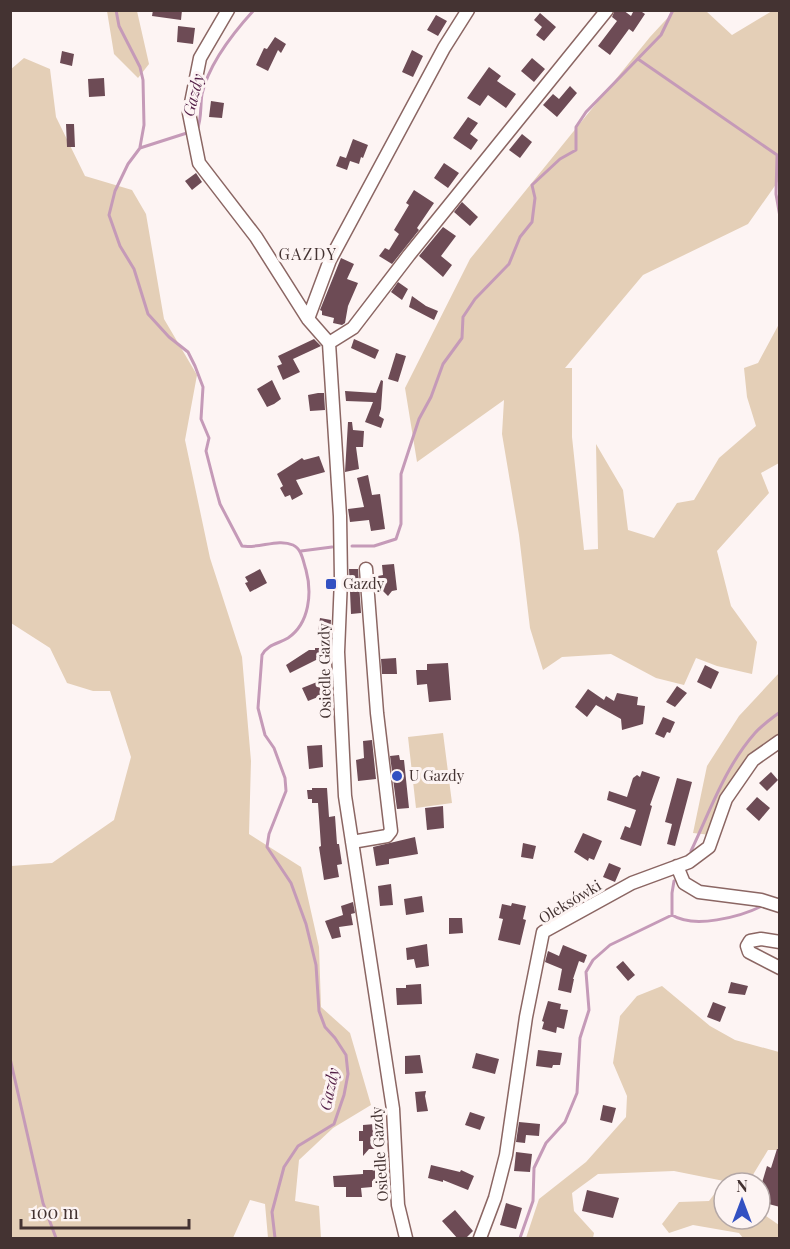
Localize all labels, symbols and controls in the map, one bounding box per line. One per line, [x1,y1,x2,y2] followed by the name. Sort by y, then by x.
[177,71,208,118] water label: Gazdy
[278,243,338,264] district label: GAZDY
[343,573,385,593] place label: Gazdy
[324,577,338,591] marker: Gazdy
[313,623,335,719] street label: Osiedle Gazdy
[409,765,465,785] place label: U Gazdy
[390,769,404,783] marker: U Gazdy
[535,874,605,928] street label: Oleksówki
[314,1065,343,1112] water label: Gazdy
[366,1105,392,1202] street label: Osiedle Gazdy
[712,1171,772,1231] north arrow
[736,1175,748,1196] text: N
[21,1192,189,1230] scale bar
[30,1200,79,1224] text: 100 m

